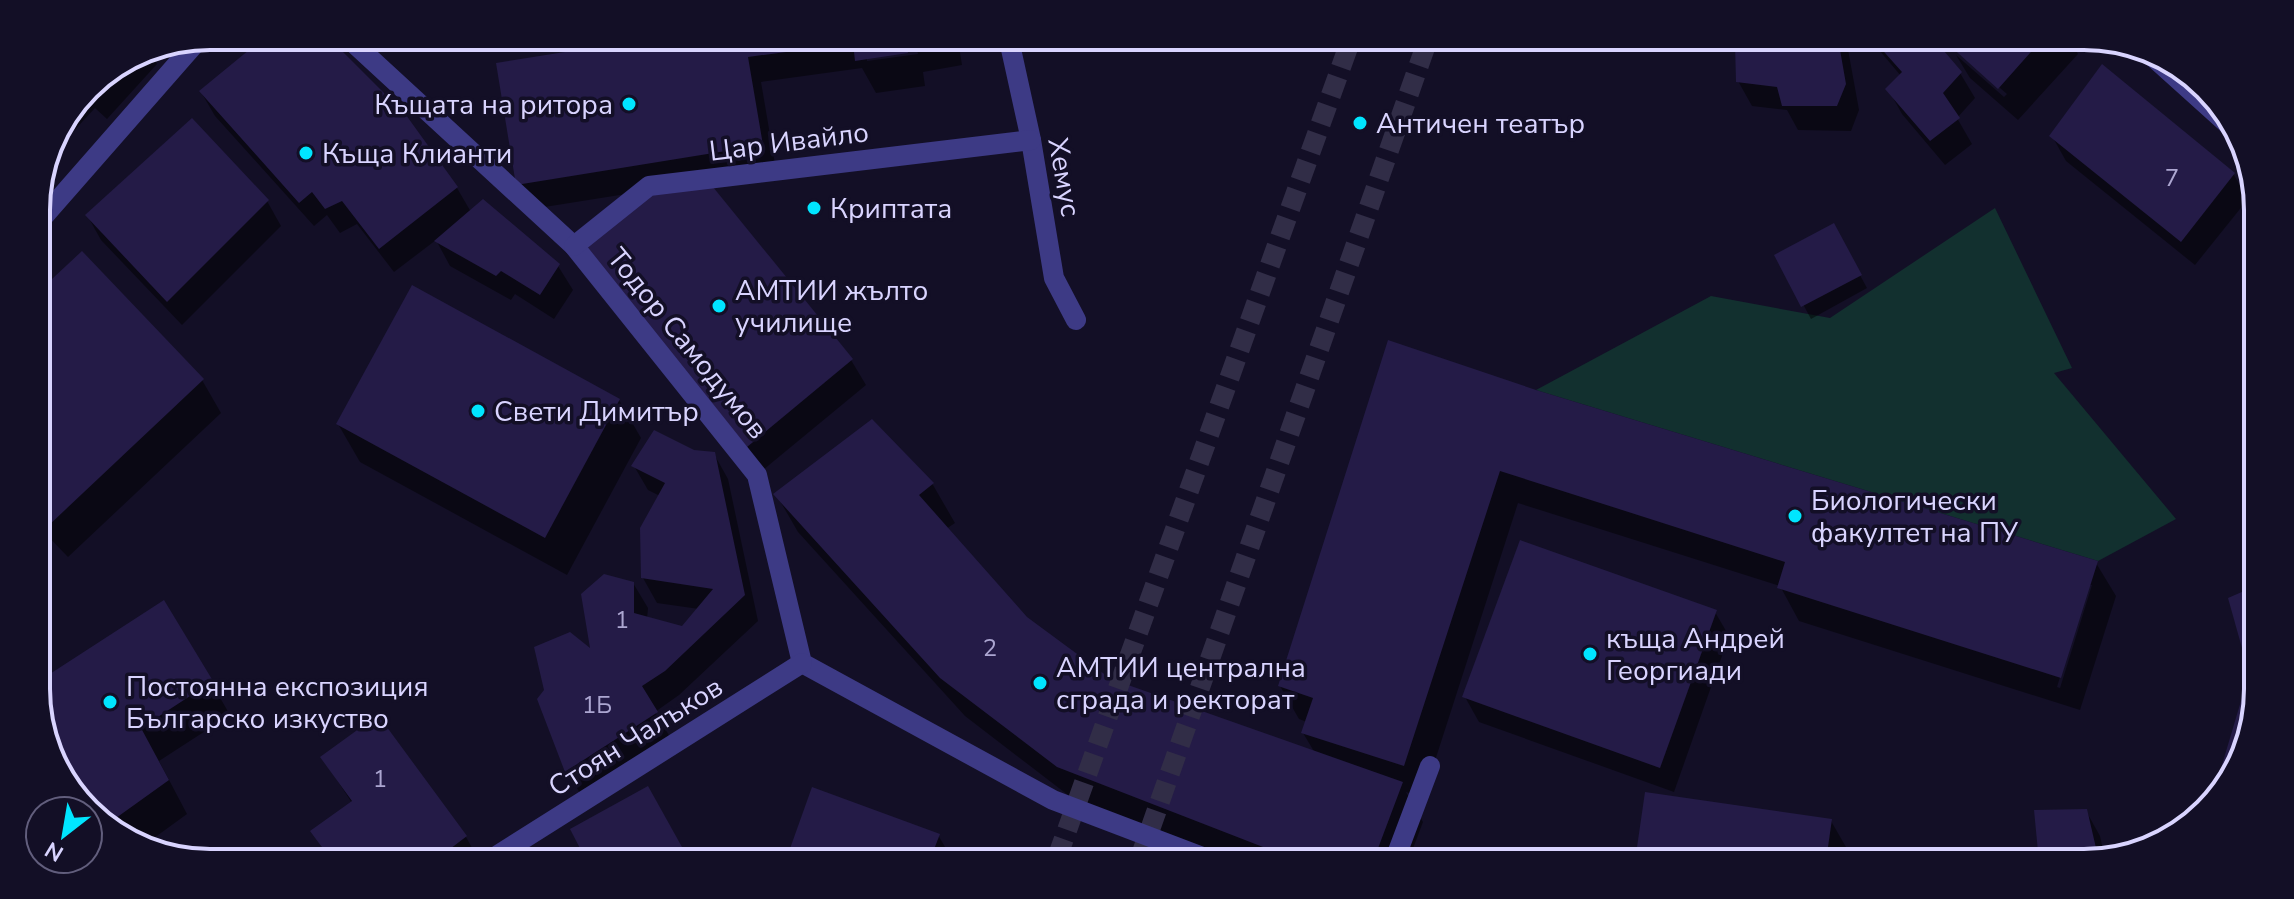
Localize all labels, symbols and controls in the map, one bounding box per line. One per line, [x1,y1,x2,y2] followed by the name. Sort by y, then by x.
[374,86,613,124] place label: Къщата на ритора
[620,95,638,113] marker: Къщата на ритора
[1376,105,1585,143] place label: Античен театър
[707,113,871,171] street label: Цар Ивайло
[1351,114,1369,132] marker: Античен театър
[322,135,512,173] place label: Къща Клианти
[1038,135,1090,220] street label: Хемус
[297,144,315,162] marker: Къща Клианти
[2165,162,2179,194] house number: 7
[830,190,952,228] place label: Криптата
[805,199,823,217] marker: Криптата
[598,240,776,447] street label: Тодор Самодумов
[735,272,928,342] place label: АМТИИ жълто училище
[710,297,728,315] marker: АМТИИ жълто училище
[494,393,699,431] place label: Свети Димитър
[469,402,487,420] marker: Свети Димитър
[1811,482,2019,552] place label: Биологически факултет на ПУ
[1786,507,1804,525] marker: Биологически факултет на ПУ
[615,604,629,636] house number: 1
[1606,620,1785,690] place label: къща Андрей Георгиади
[983,632,997,664] house number: 2
[1581,645,1599,663] marker: къща Андрей Георгиади
[1056,649,1306,719] place label: АМТИИ централна сграда и ректорат
[126,668,429,738] place label: Постоянна експозиция Българско изкуство
[541,668,730,806] street label: Стоян Чалъков
[1031,674,1049,692] marker: АМТИИ централна сграда и ректорат
[582,689,612,721] house number: 1Б
[101,693,119,711] marker: Постоянна експозиция Българско изкуство
[373,763,387,795] house number: 1
[24,795,104,875] north arrow
[39,834,69,868] text: N

